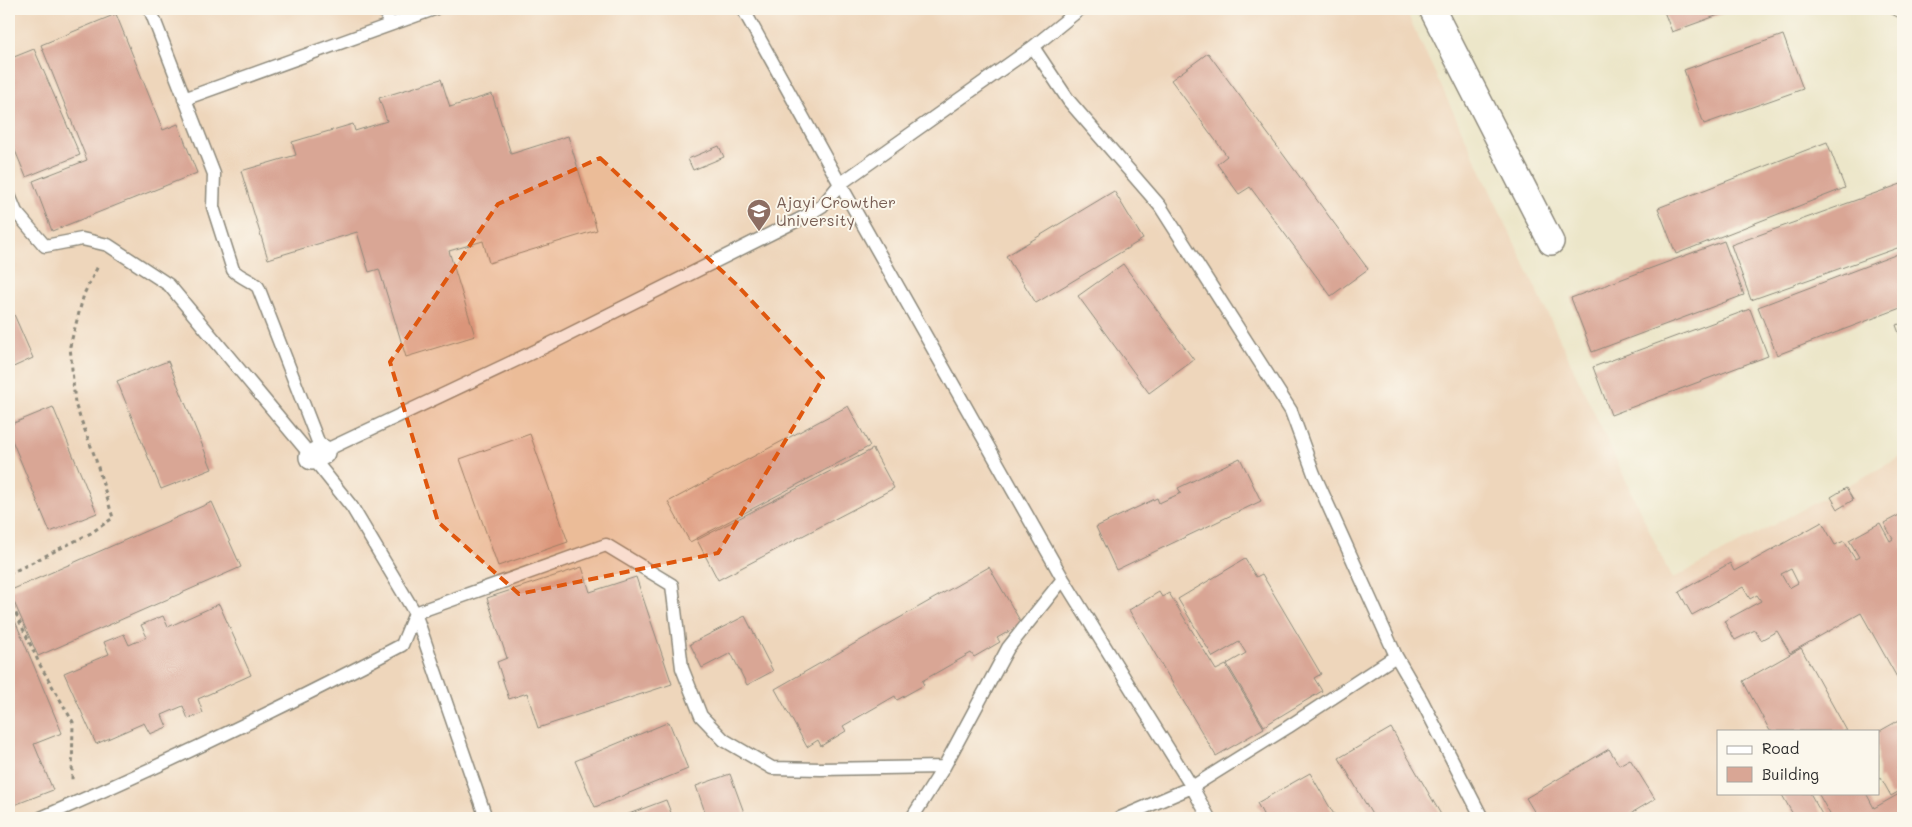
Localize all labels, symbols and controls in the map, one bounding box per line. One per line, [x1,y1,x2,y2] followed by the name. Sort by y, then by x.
[776,191,896,230] place label: Ajayi Crowther University
[746,198,772,232] school or university icon: Ajayi Crowther University
[1717,730,1880,794] legend
[1762,738,1799,758] text: Road
[1762,764,1819,784] text: Building

